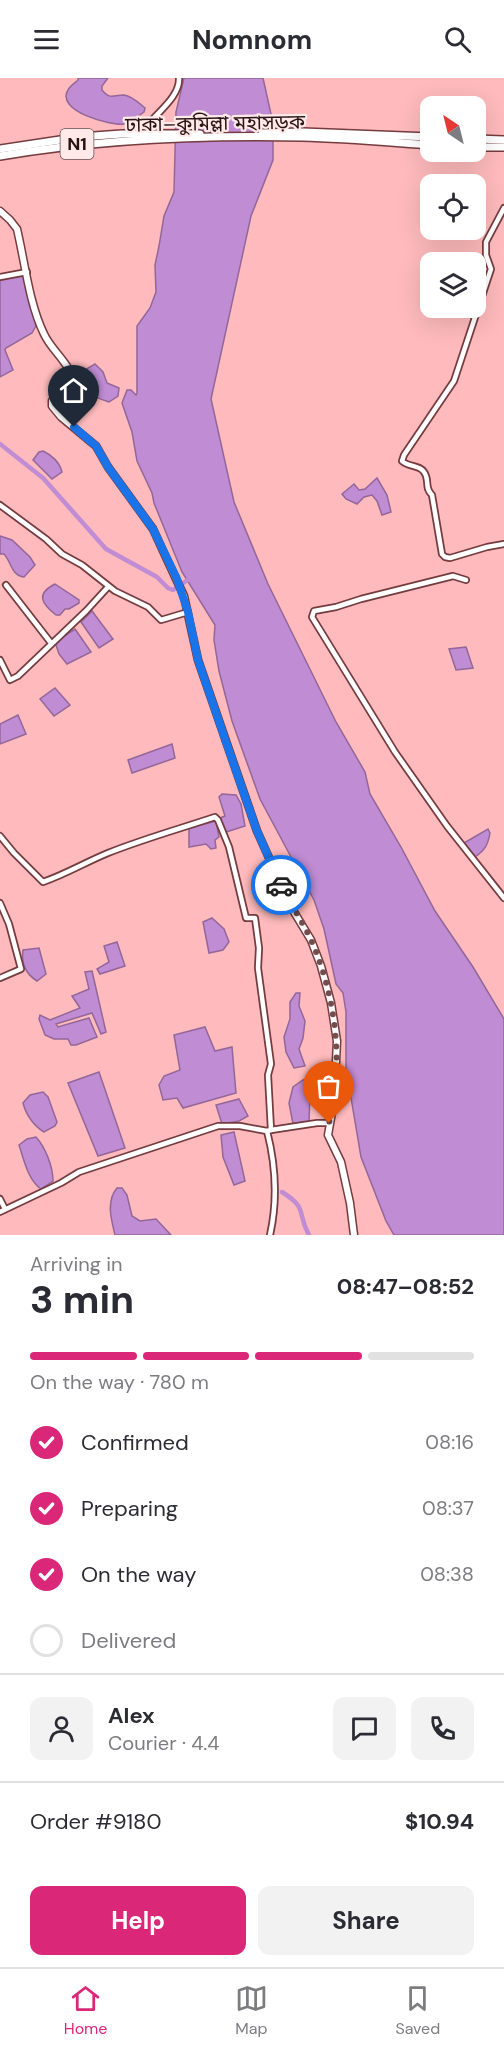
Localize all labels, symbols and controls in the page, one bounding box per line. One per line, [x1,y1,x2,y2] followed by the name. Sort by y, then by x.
[192,22,312,57] text: Nomnom
[30,23,63,56] icon: menu
[441,23,474,56] icon: search
[420,96,486,162] north arrow
[420,96,486,318] map controls
[124,108,306,138] street label: ঢাকা–কুমিল্লা মহাসড়ক
[60,129,94,159] road number: N1
[420,174,486,240] button: locate
[420,252,486,318] button: layers
[48,365,99,427] pin
[57,374,90,407] icon: home
[251,855,311,915] courier
[265,869,298,902] icon: car
[303,1061,354,1123] pin
[312,1070,345,1103] icon: bag
[30,1251,122,1277] text: Arriving in
[337,1272,474,1301] text: 08:47–08:52
[30,1274,134,1325] text: 3 min
[30,1369,209,1395] text: On the way · 780 m
[30,1426,63,1459] icon: check
[81,1428,189,1457] text: Confirmed
[425,1429,474,1455] text: 08:16
[30,1492,63,1525] icon: check
[81,1494,178,1523] text: Preparing
[422,1495,474,1521] text: 08:37
[30,1558,63,1591] icon: check
[81,1560,196,1589] text: On the way
[420,1561,474,1587] text: 08:38
[81,1626,176,1655] text: Delivered
[30,1697,93,1760] button: person
[333,1697,396,1760] button: chat
[411,1697,474,1760] button: phone
[108,1701,155,1730] text: Alex
[108,1730,219,1756] text: Courier · 4.4
[30,1807,161,1836] text: Order #9180
[405,1807,474,1836] text: $10.94
[30,1886,246,1955] button: Help
[258,1886,474,1955] button: Share
[64,1982,107,2039] tab: Home
[235,1982,268,2039] tab: Map
[395,1982,440,2039] tab: Saved

